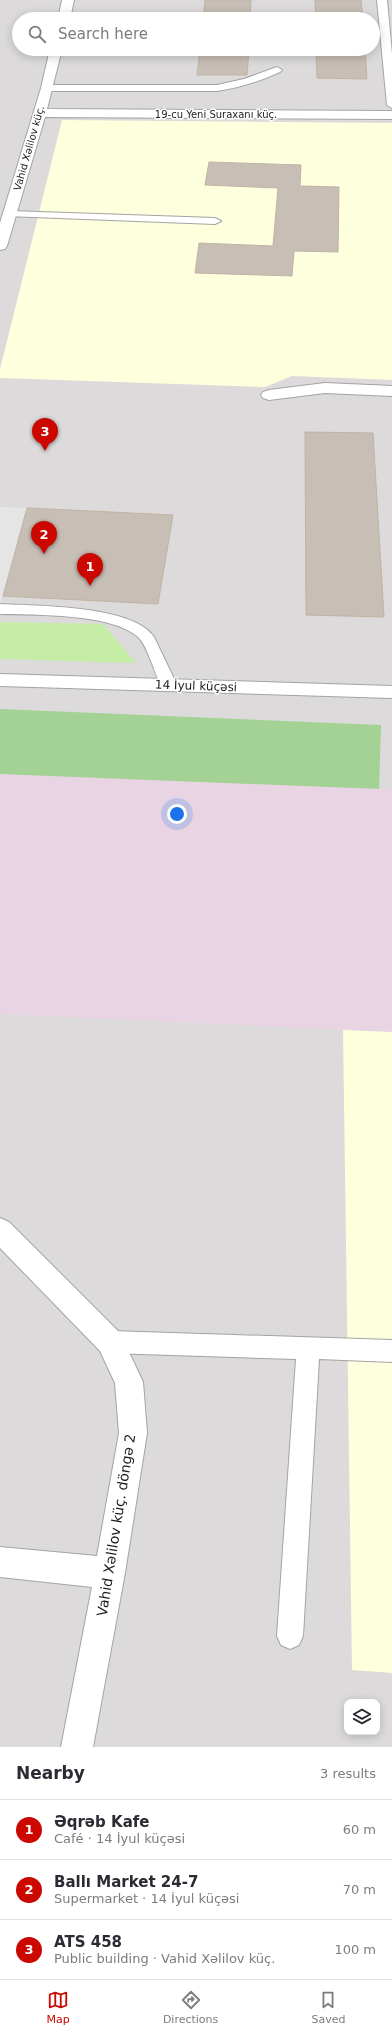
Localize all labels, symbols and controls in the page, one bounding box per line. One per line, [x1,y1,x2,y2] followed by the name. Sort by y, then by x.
[12,12,380,56] search box
[26,23,48,45] icon: search
[58,25,148,43] text: Search here
[12,104,46,192] street label: Vahid Xəlilov küç.
[155,109,277,120] street label: 19-cu Yeni Suraxanı küç.
[32,418,58,451] pin: 3
[31,521,57,554] pin: 2
[77,553,103,586] pin: 1
[155,677,237,694] street label: 14 İyul küçəsi
[167,804,187,824] your location
[94,1433,138,1617] street label: Vahid Xəlilov küç. döngə 2
[344,1699,380,1735] map controls
[344,1699,380,1735] button: layers
[16,1763,85,1783] text: Nearby
[320,1766,376,1781] text: 3 results
[54,1813,149,1831] text: Əqrəb Kafe
[24,1822,34,1837] text: 1
[343,1822,376,1837] text: 60 m
[54,1831,185,1846] text: Café · 14 İyul küçəsi
[54,1873,198,1891] text: Ballı Market 24-7
[24,1882,34,1897] text: 2
[343,1882,376,1897] text: 70 m
[54,1891,239,1906] text: Supermarket · 14 İyul küçəsi
[54,1933,122,1951] text: ATS 458
[24,1942,34,1957] text: 3
[334,1942,376,1957] text: 100 m
[54,1951,275,1966] text: Public building · Vahid Xəlilov küç.
[47,1989,70,2026] tab: Map
[163,1989,218,2026] tab: Directions
[311,1989,345,2026] tab: Saved

